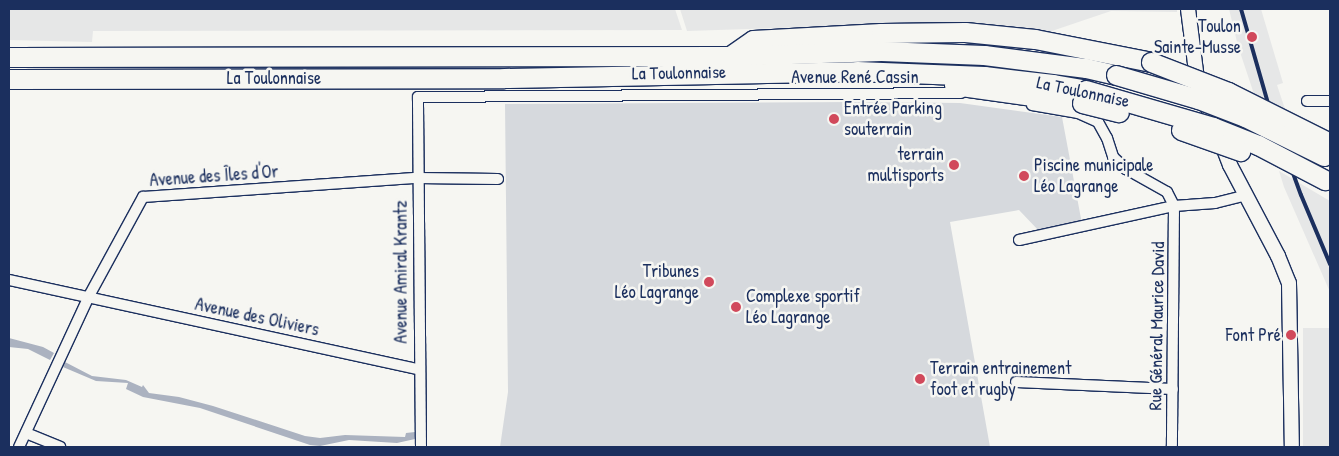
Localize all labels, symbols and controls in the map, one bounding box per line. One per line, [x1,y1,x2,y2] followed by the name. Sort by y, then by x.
[1154,16,1241,58] place label: Toulon Sainte-Musse
[1245,30,1259,44] marker: Toulon Sainte-Musse
[632,61,726,85] street label: La Toulonnaise
[791,66,919,88] street label: Avenue René Cassin
[227,67,321,89] street label: La Toulonnaise
[1035,72,1131,112] street label: La Toulonnaise
[844,98,942,140] place label: Entrée Parking souterrain
[828,113,840,125] marker: Entrée Parking souterrain
[868,144,944,186] place label: terrain multisports
[1034,155,1153,198] place label: Piscine municipale Léo Lagrange
[948,159,960,171] marker: terrain multisports
[149,161,279,191] street label: Avenue des Îles d'Or
[1018,170,1030,182] marker: Piscine municipale Léo Lagrange
[390,200,412,344] street label: Avenue Amiral Krantz
[1145,241,1169,411] street label: Rue Général Maurice David
[615,261,699,304] place label: Tribunes Léo Lagrange
[703,276,715,288] marker: Tribunes Léo Lagrange
[746,286,860,328] place label: Complexe sportif Léo Lagrange
[193,293,321,341] street label: Avenue des Oliviers
[730,301,742,313] marker: Complexe sportif Léo Lagrange
[1226,324,1281,346] place label: Font Pré
[1285,329,1297,341] marker: Font Pré
[930,358,1071,400] place label: Terrain entrainement foot et rugby
[914,373,926,385] marker: Terrain entrainement foot et rugby

